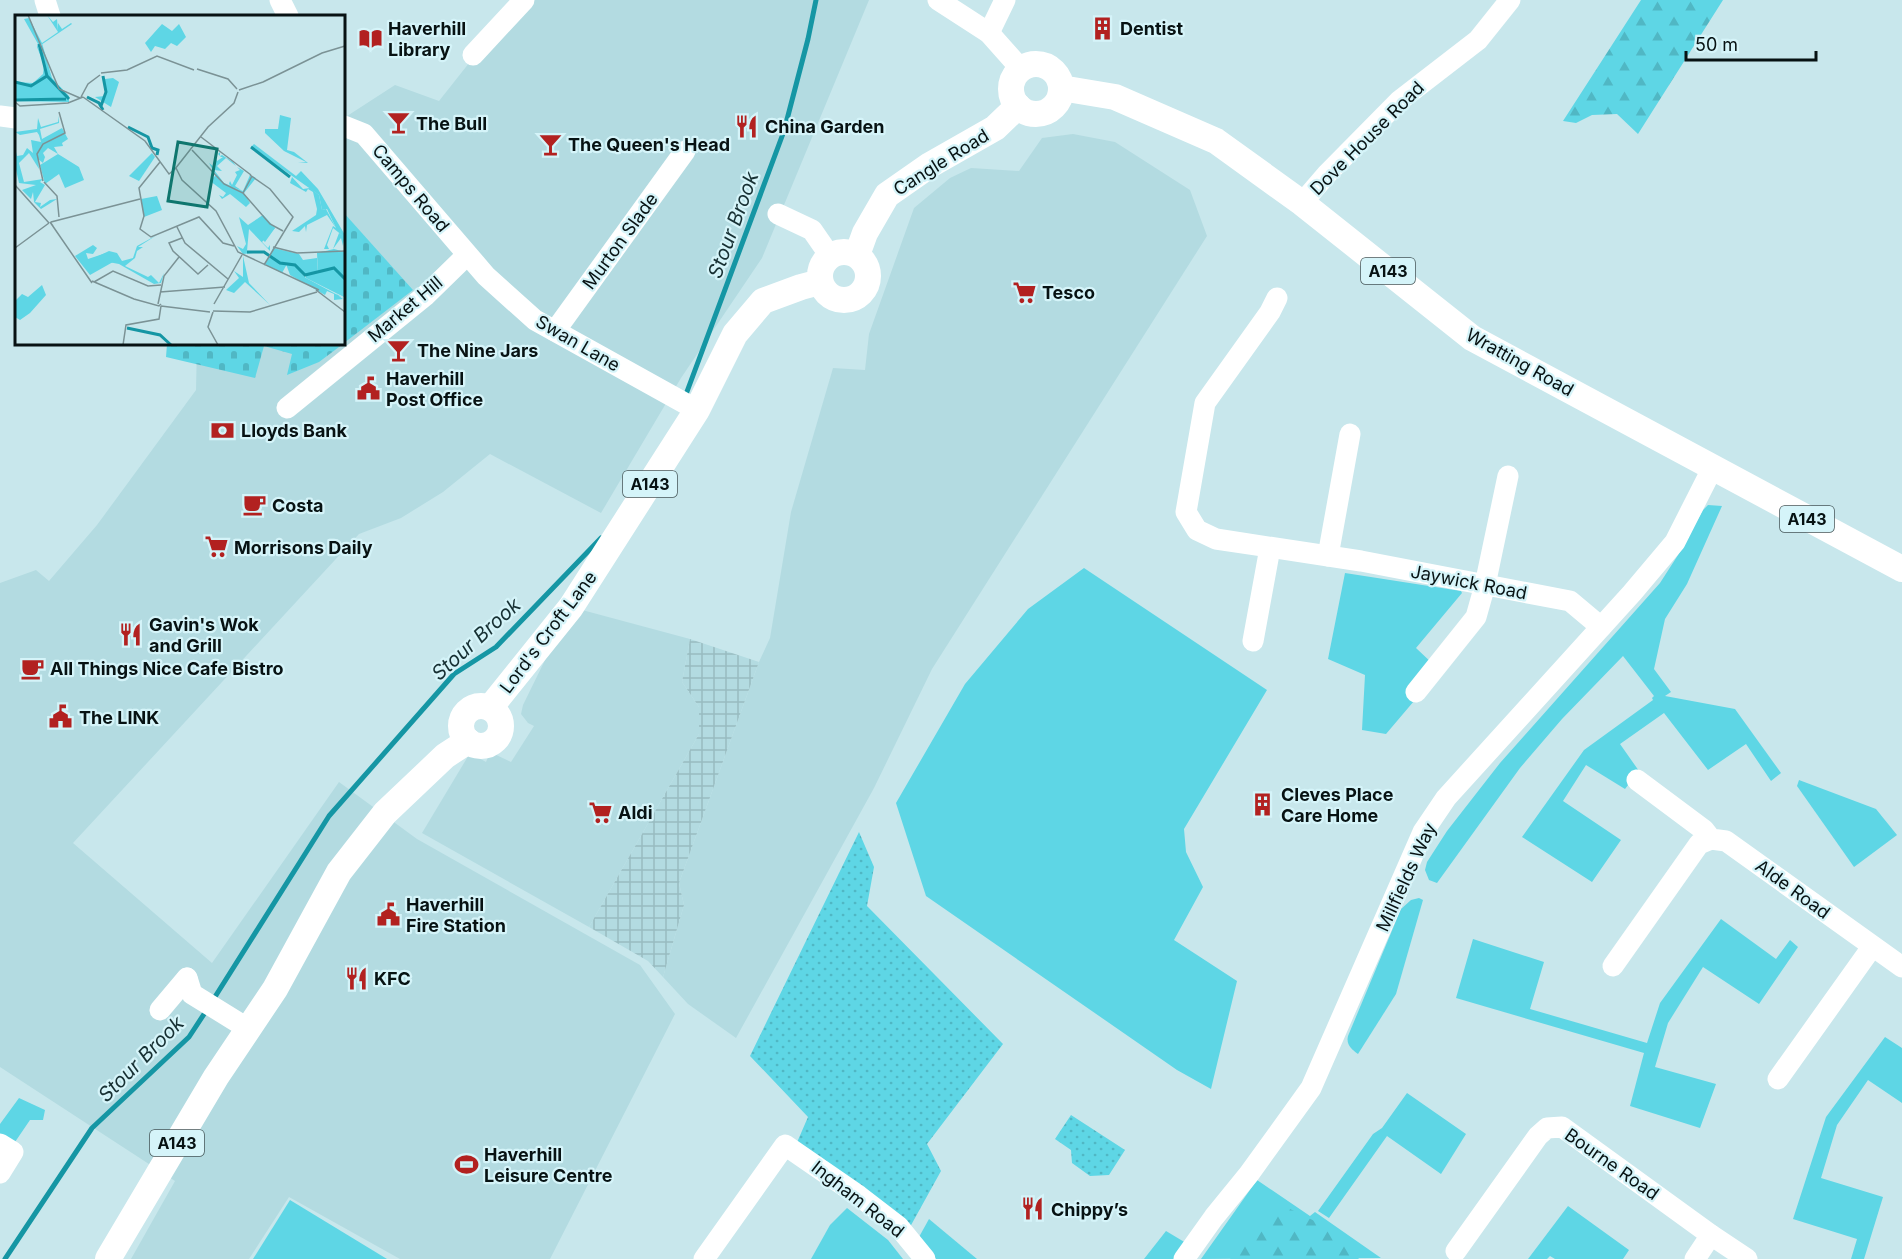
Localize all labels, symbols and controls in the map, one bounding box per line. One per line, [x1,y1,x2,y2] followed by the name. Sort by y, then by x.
[15,15,345,345] inset map
[1089,15,1115,41] building icon: Dentist
[388,18,466,60] place label: Haverhill Library
[1120,18,1183,39] place label: Dentist
[1686,24,1816,62] scale bar
[357,25,383,51] library icon: Haverhill Library
[1695,34,1738,55] text: 50 m
[1306,77,1428,199] street label: Dove House Road
[385,110,411,136] bar icon: The Bull
[416,113,487,134] place label: The Bull
[734,113,760,139] restaurant icon: China Garden
[765,116,884,137] place label: China Garden
[890,124,992,200] street label: Cangle Road
[537,131,563,157] bar icon: The Queen's Head
[568,134,730,155] place label: The Queen's Head
[368,140,454,236] street label: Camps Road
[703,168,764,281] water label: Stour Brook
[578,189,662,293] street label: Murton Slade
[1361,258,1415,284] road number: A143
[363,272,447,346] street label: Market Hill
[1011,279,1037,305] supermarket icon: Tesco
[1042,282,1095,303] place label: Tesco
[532,311,624,375] street label: Swan Lane
[1462,324,1578,400] street label: Wratting Road
[386,337,412,363] bar icon: The Nine Jars
[417,340,538,361] place label: The Nine Jars
[386,368,484,410] place label: Haverhill Post Office
[355,375,381,401] public building icon: Haverhill Post Office
[210,417,236,443] bank icon: Lloyds Bank
[241,420,348,441] place label: Lloyds Bank
[623,471,677,497] road number: A143
[241,492,267,518] cafe icon: Costa
[272,495,324,516] place label: Costa
[1780,506,1834,532] road number: A143
[203,534,229,560] supermarket icon: Morrisons Daily
[234,537,373,558] place label: Morrisons Daily
[1409,560,1529,604] street label: Jaywick Road
[495,567,601,697] street label: Lord's Croft Lane
[427,592,526,685] water label: Stour Brook
[149,614,259,656] place label: Gavin's Wok and Grill
[118,621,144,647] restaurant icon: Gavin's Wok and Grill
[19,655,45,681] cafe icon: All Things Nice Cafe Bistro
[50,658,284,679] place label: All Things Nice Cafe Bistro
[48,704,74,730] public building icon: The LINK
[79,707,159,728] place label: The LINK
[1281,784,1394,826] place label: Cleves Place Care Home
[1250,791,1276,817] building icon: Cleves Place Care Home
[587,799,613,825] supermarket icon: Aldi
[618,802,653,823] place label: Aldi
[1372,819,1440,935] street label: Millfields Way
[1752,855,1834,923] street label: Alde Road
[406,894,506,936] place label: Haverhill Fire Station
[375,901,401,927] public building icon: Haverhill Fire Station
[343,965,369,991] restaurant icon: KFC
[374,968,411,989] place label: KFC
[93,1010,190,1107] water label: Stour Brook
[1561,1124,1663,1204] street label: Bourne Road
[150,1130,204,1156] road number: A143
[484,1144,613,1186] place label: Haverhill Leisure Centre
[453,1151,479,1177] sports icon: Haverhill Leisure Centre
[808,1156,908,1242] street label: Ingham Road
[1020,1196,1046,1222] restaurant icon: Chippy’s
[1051,1199,1128,1220] place label: Chippy’s

